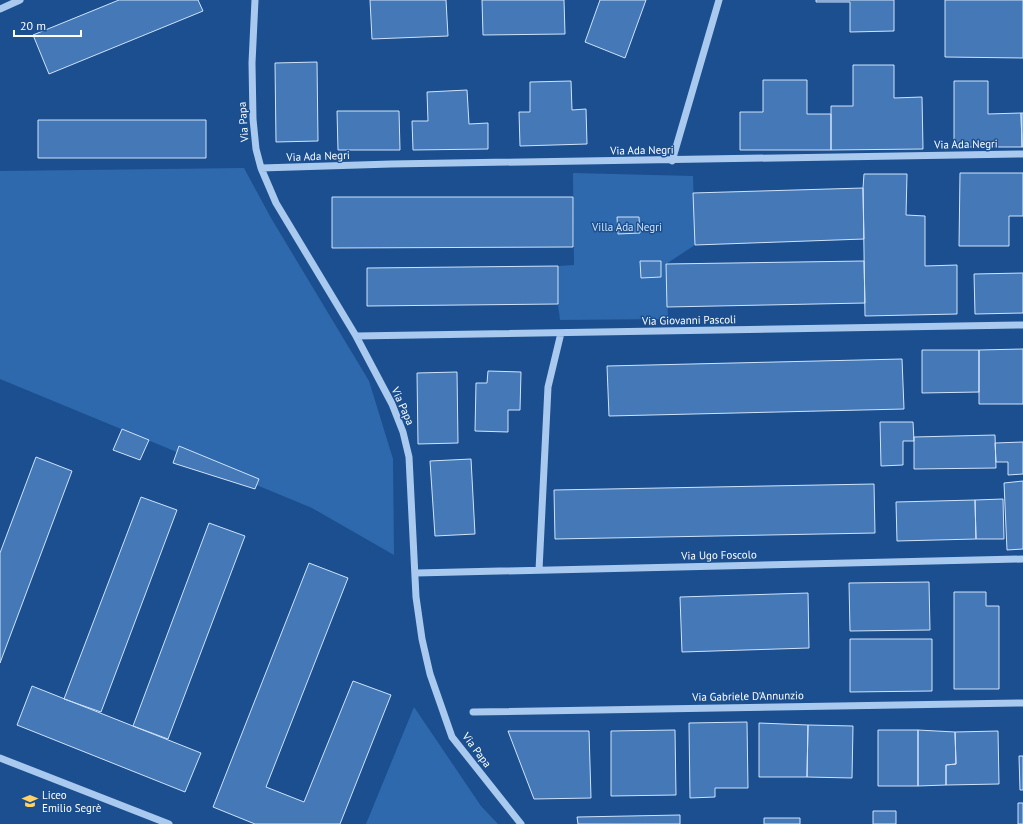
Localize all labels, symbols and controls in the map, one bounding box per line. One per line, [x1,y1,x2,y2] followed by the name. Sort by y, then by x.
[14,12,81,38] scale bar
[20,18,46,33] text: 20 m
[235,101,251,144] street label: Via Papa
[933,136,998,152] street label: Via Ada Negri
[609,142,674,158] street label: Via Ada Negri
[285,148,350,164] street label: Via Ada Negri
[591,220,662,234] park label: Villa Ada Negri
[641,312,736,328] street label: Via Giovanni Pascoli
[388,384,418,427] street label: Via Papa
[680,547,757,563] street label: Via Ugo Foscolo
[691,688,804,704] street label: Via Gabriele D'Annunzio
[459,729,495,770] street label: Via Papa
[42,788,102,815] place label: Liceo Emilio Segrè
[21,792,39,810] school or university icon: Liceo Emilio Segrè

